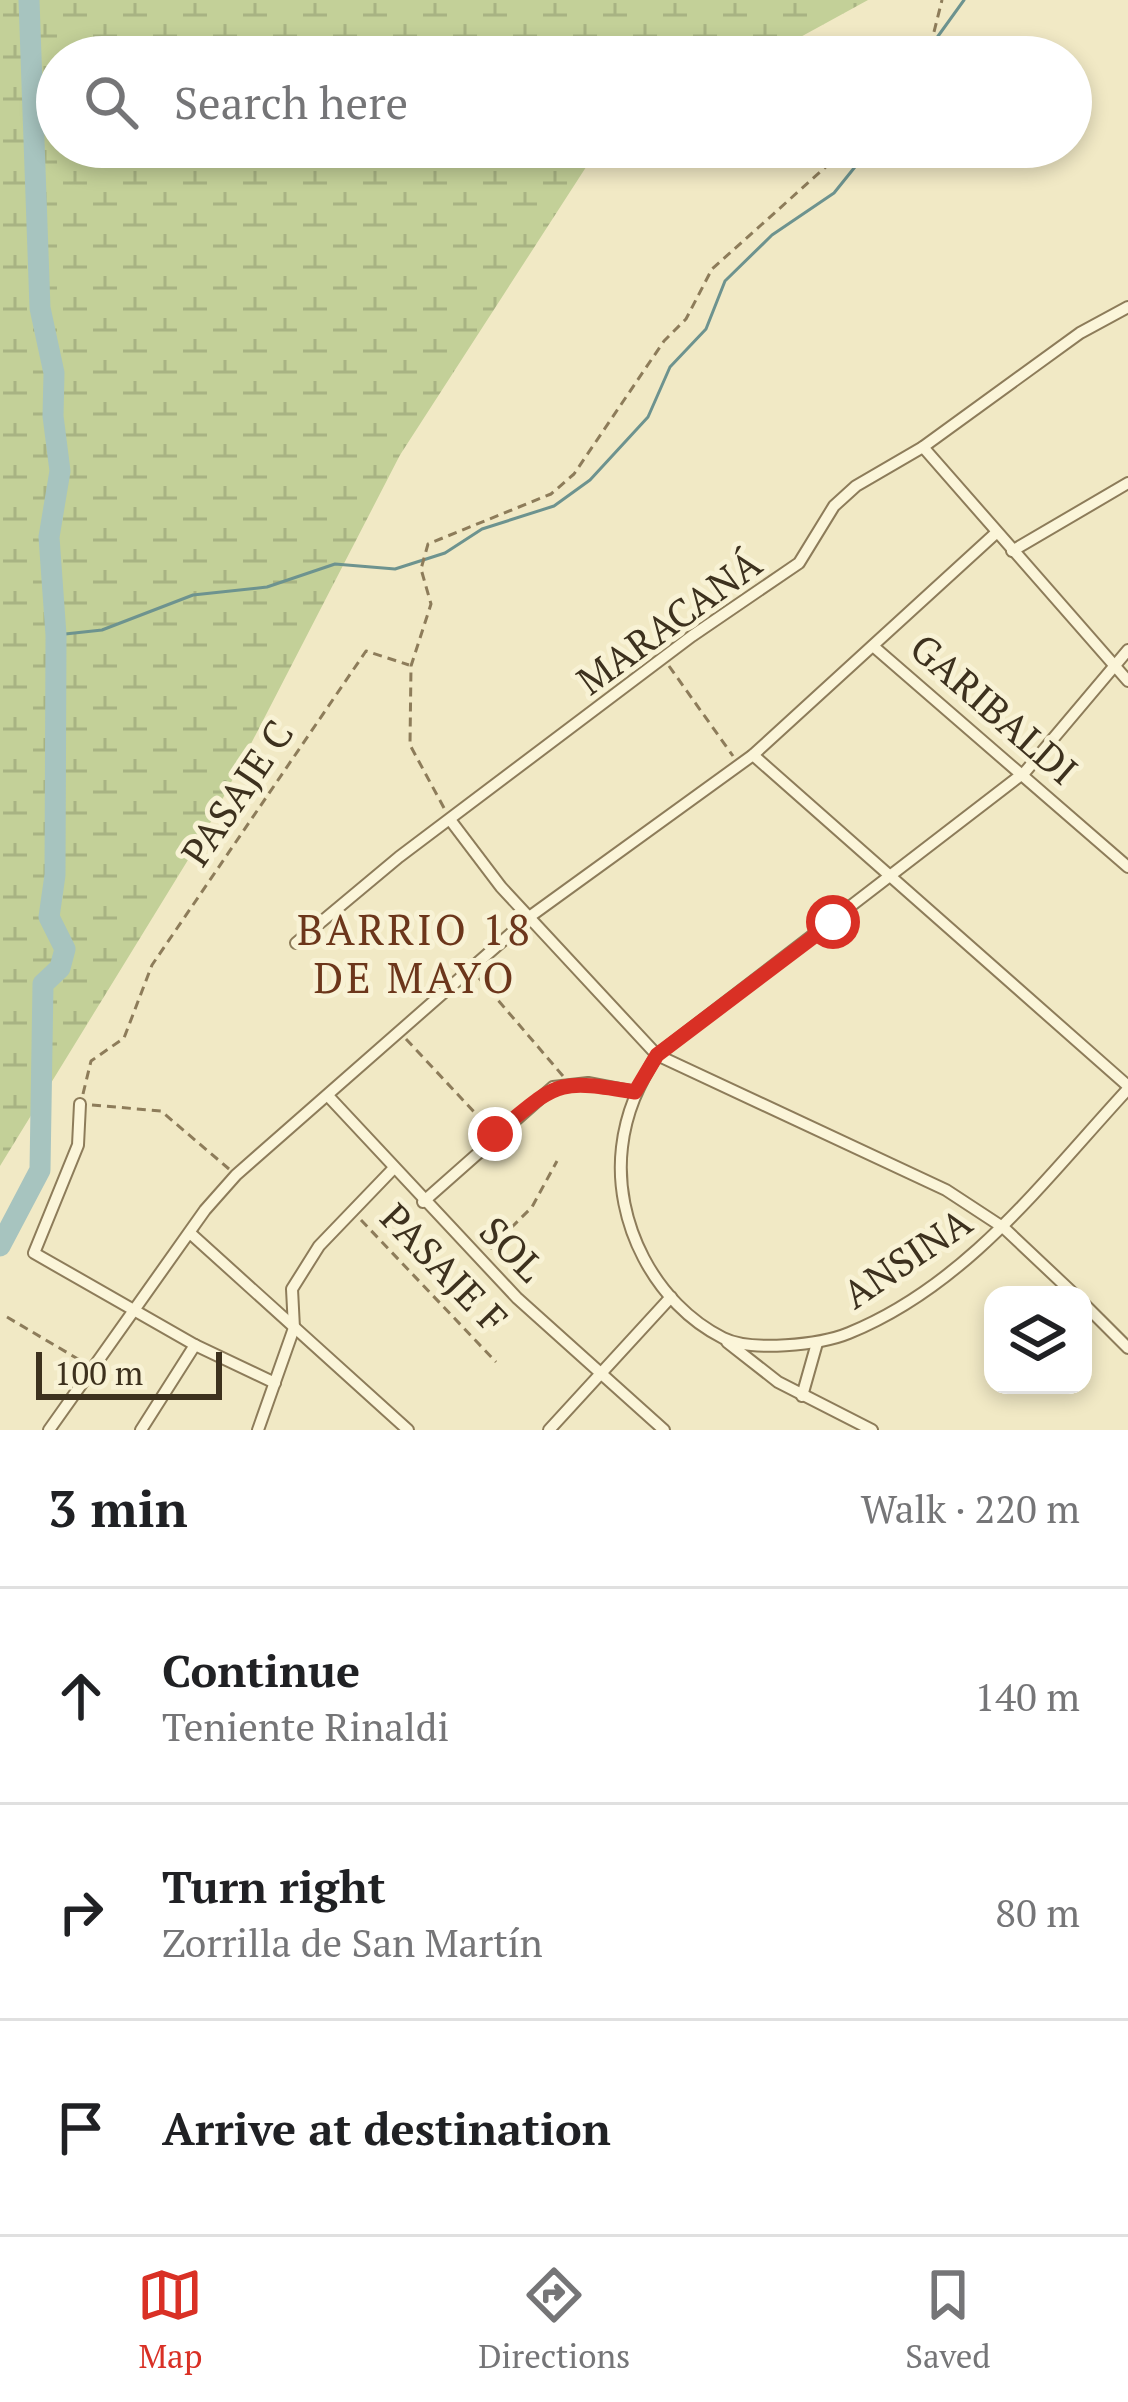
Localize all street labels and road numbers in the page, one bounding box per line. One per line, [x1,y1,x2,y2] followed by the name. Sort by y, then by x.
[566,537,771,706] street label: MARACANÁ
[900,621,1089,795] street label: GARIBALDI
[168,709,304,875] street label: PASAJE C
[370,1191,519,1343] street label: PASAJE F
[832,1195,981,1319] street label: ANSINA
[469,1205,556,1292] street label: SOL

